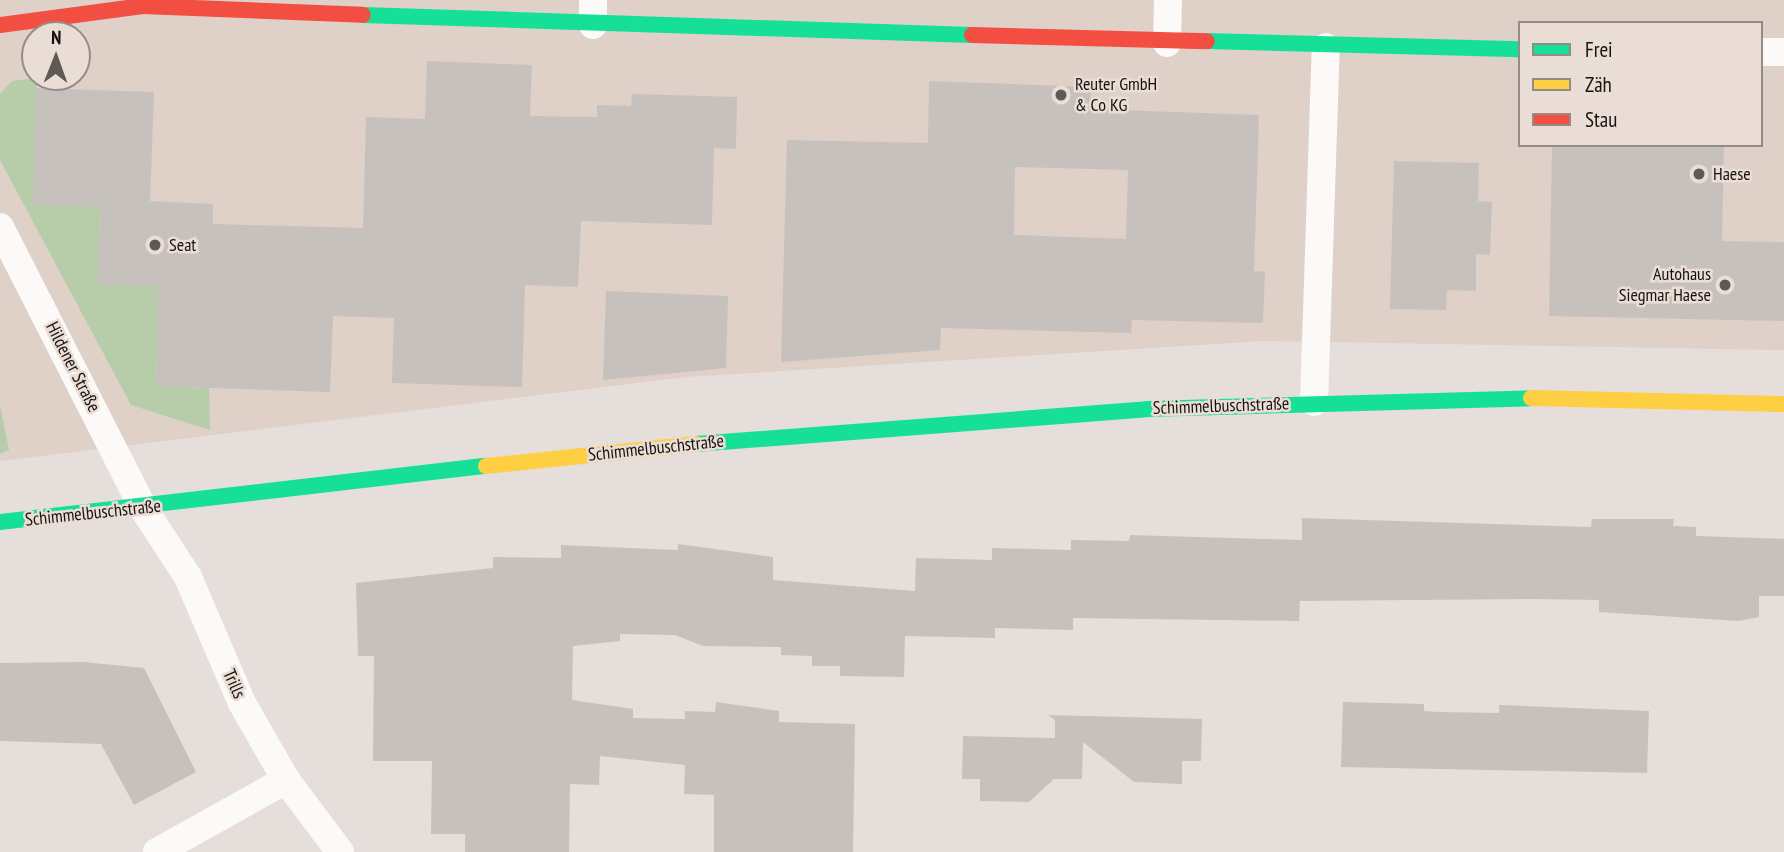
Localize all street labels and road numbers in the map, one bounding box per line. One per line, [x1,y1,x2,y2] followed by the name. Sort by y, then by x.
[41,318,105,416] street label: Hildener Straße
[1152,393,1290,419] street label: Schimmelbuschstraße
[587,430,725,466] street label: Schimmelbuschstraße
[24,495,162,531] street label: Schimmelbuschstraße
[218,666,250,702] street label: Trills

